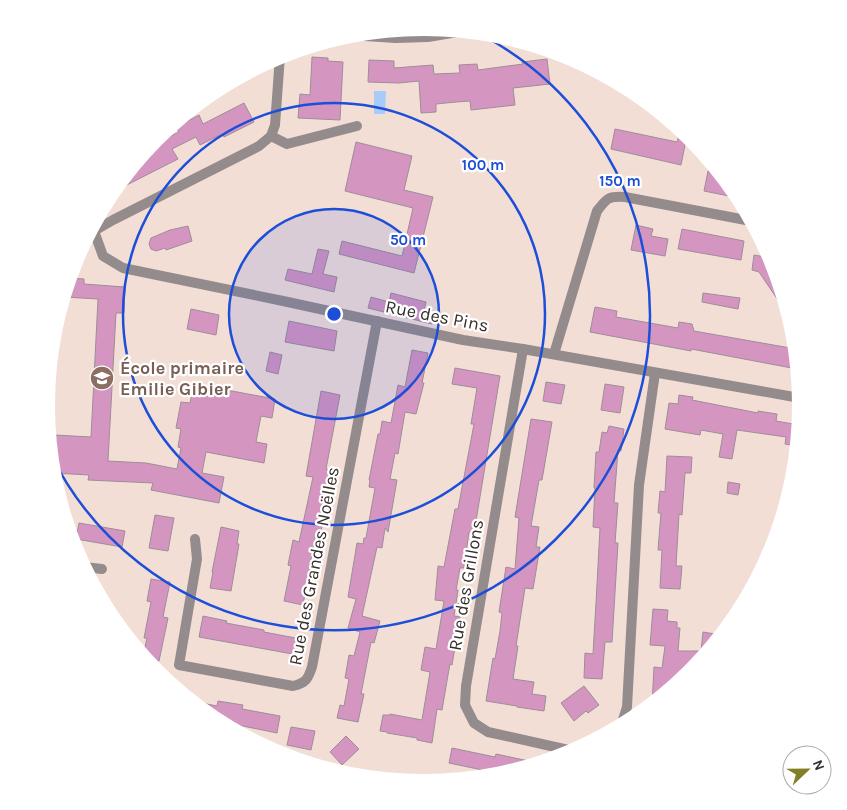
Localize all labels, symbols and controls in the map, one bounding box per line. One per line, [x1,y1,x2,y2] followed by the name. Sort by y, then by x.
[462,156,504,174] text: 100 m
[599,172,641,190] text: 150 m
[390,231,426,249] text: 50 m
[383,295,491,337] street label: Rue des Pins
[325,305,343,323] centre of rings
[120,356,244,400] place label: École primaire Emilie Gibier
[89,365,115,391] school or university icon: École primaire Emilie Gibier
[284,465,344,667] street label: Rue des Grandes Noëlles
[444,518,488,652] street label: Rue des Grillons
[782,745,832,795] north arrow
[809,757,828,773] text: N

